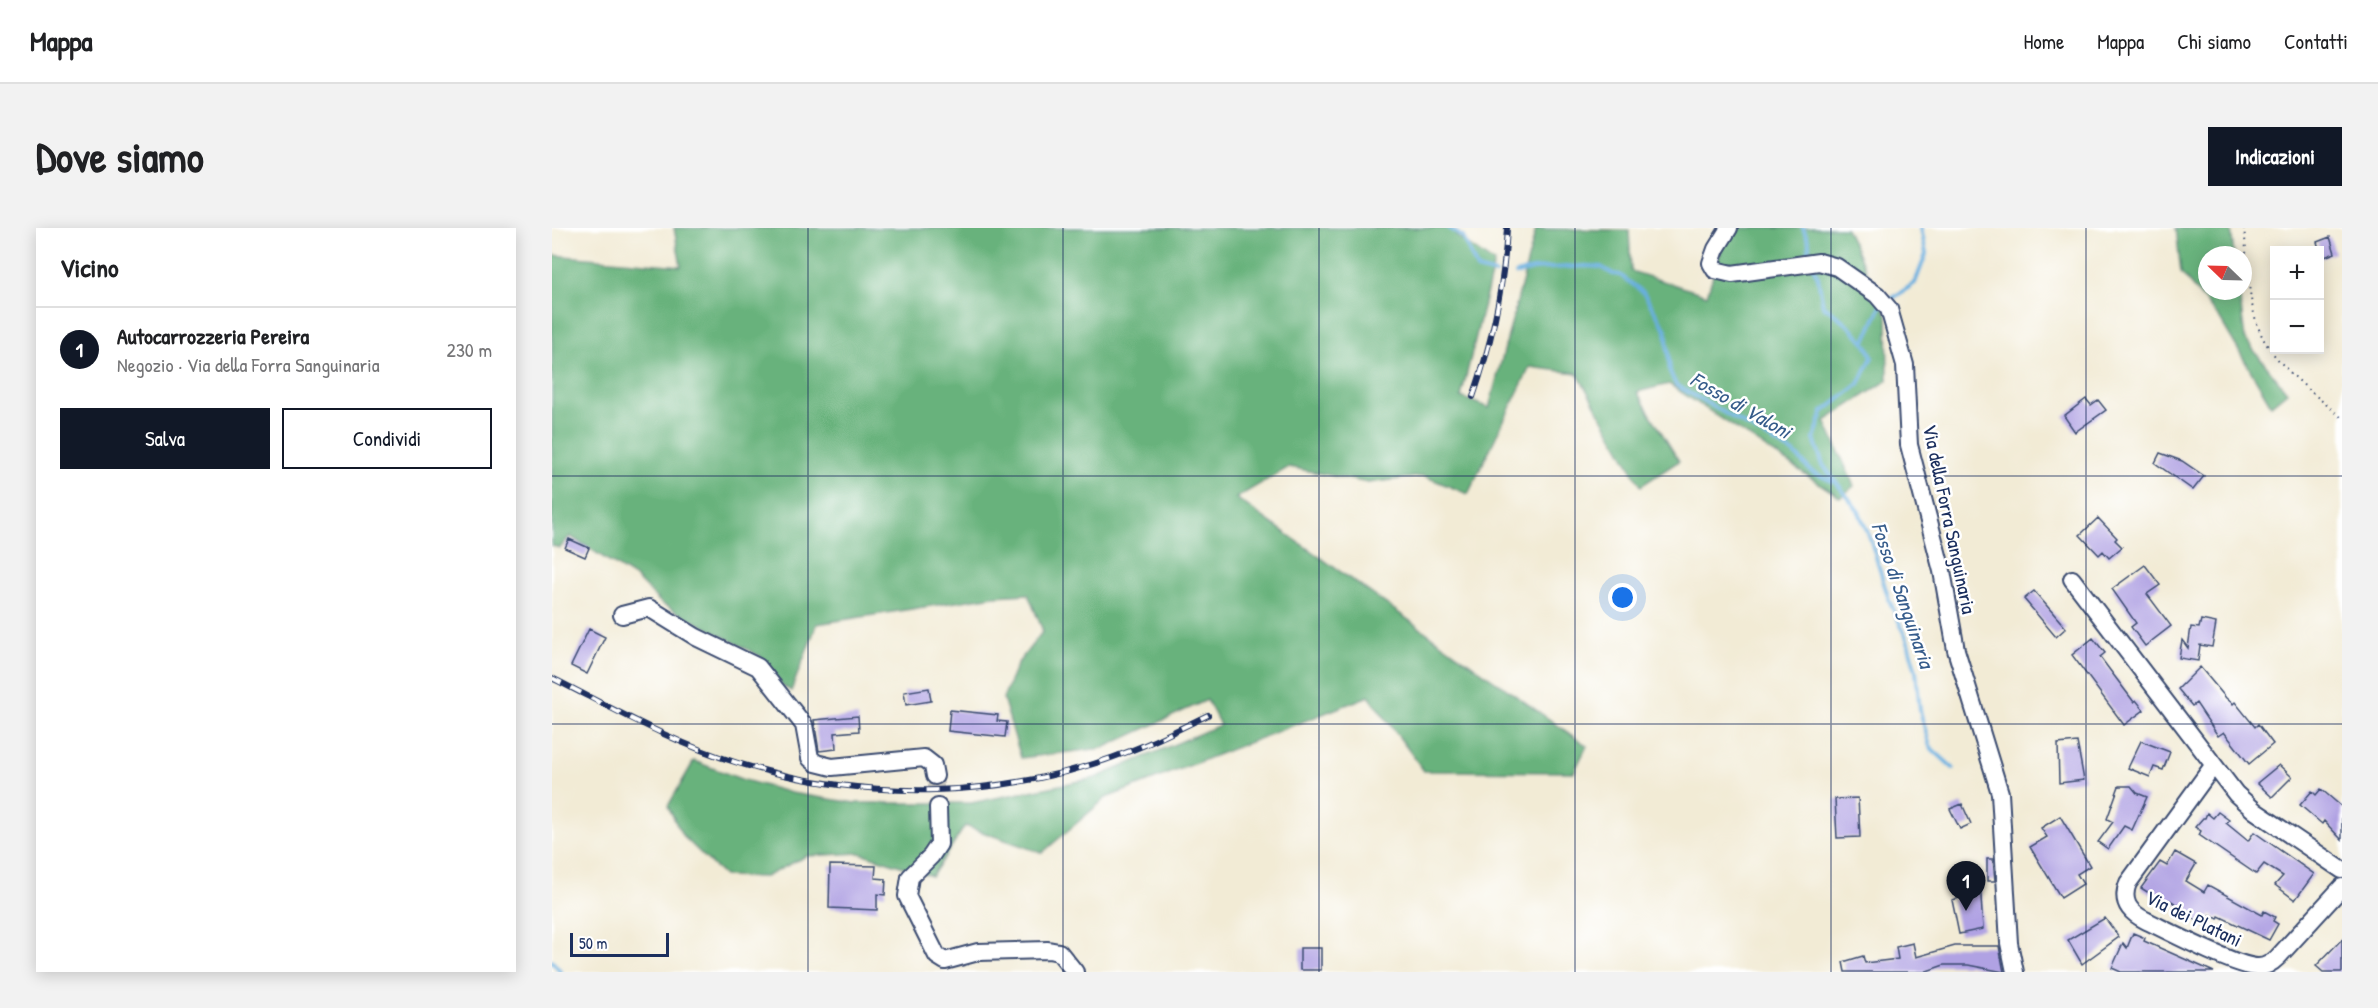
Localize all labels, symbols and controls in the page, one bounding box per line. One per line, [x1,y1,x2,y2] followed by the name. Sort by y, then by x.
[30,22,93,60] text: Mappa
[2023,27,2064,56] text: Home
[2097,27,2144,56] text: Mappa
[2177,27,2251,56] text: Chi siamo
[2284,27,2348,56] text: Contatti
[2208,127,2342,186] button: Indicazioni
[36,128,204,185] text: Dove siamo
[2198,246,2252,300] north arrow
[2270,246,2324,354] map controls
[2270,246,2324,300] button: +
[60,250,119,285] text: Vicino
[2270,300,2324,354] button: −
[117,321,309,351] text: Autocarrozzeria Pereira
[76,336,83,363] text: 1
[447,336,492,363] text: 230 m
[117,351,380,378] text: Negozio · Via della Forra Sanguinaria
[1685,364,1799,447] water label: Fosso di Valoni
[60,408,270,469] button: Salva
[282,408,492,469] button: Condividi
[1917,422,1983,616] street label: Via della Forra Sanguinaria
[1865,518,1942,674] water label: Fosso di Sanguinaria
[1608,583,1637,612] your location
[1946,862,1986,911] pin: 1
[2141,883,2247,953] street label: Via dei Platani
[570,930,669,958] scale bar
[579,932,608,954] text: 50 m

